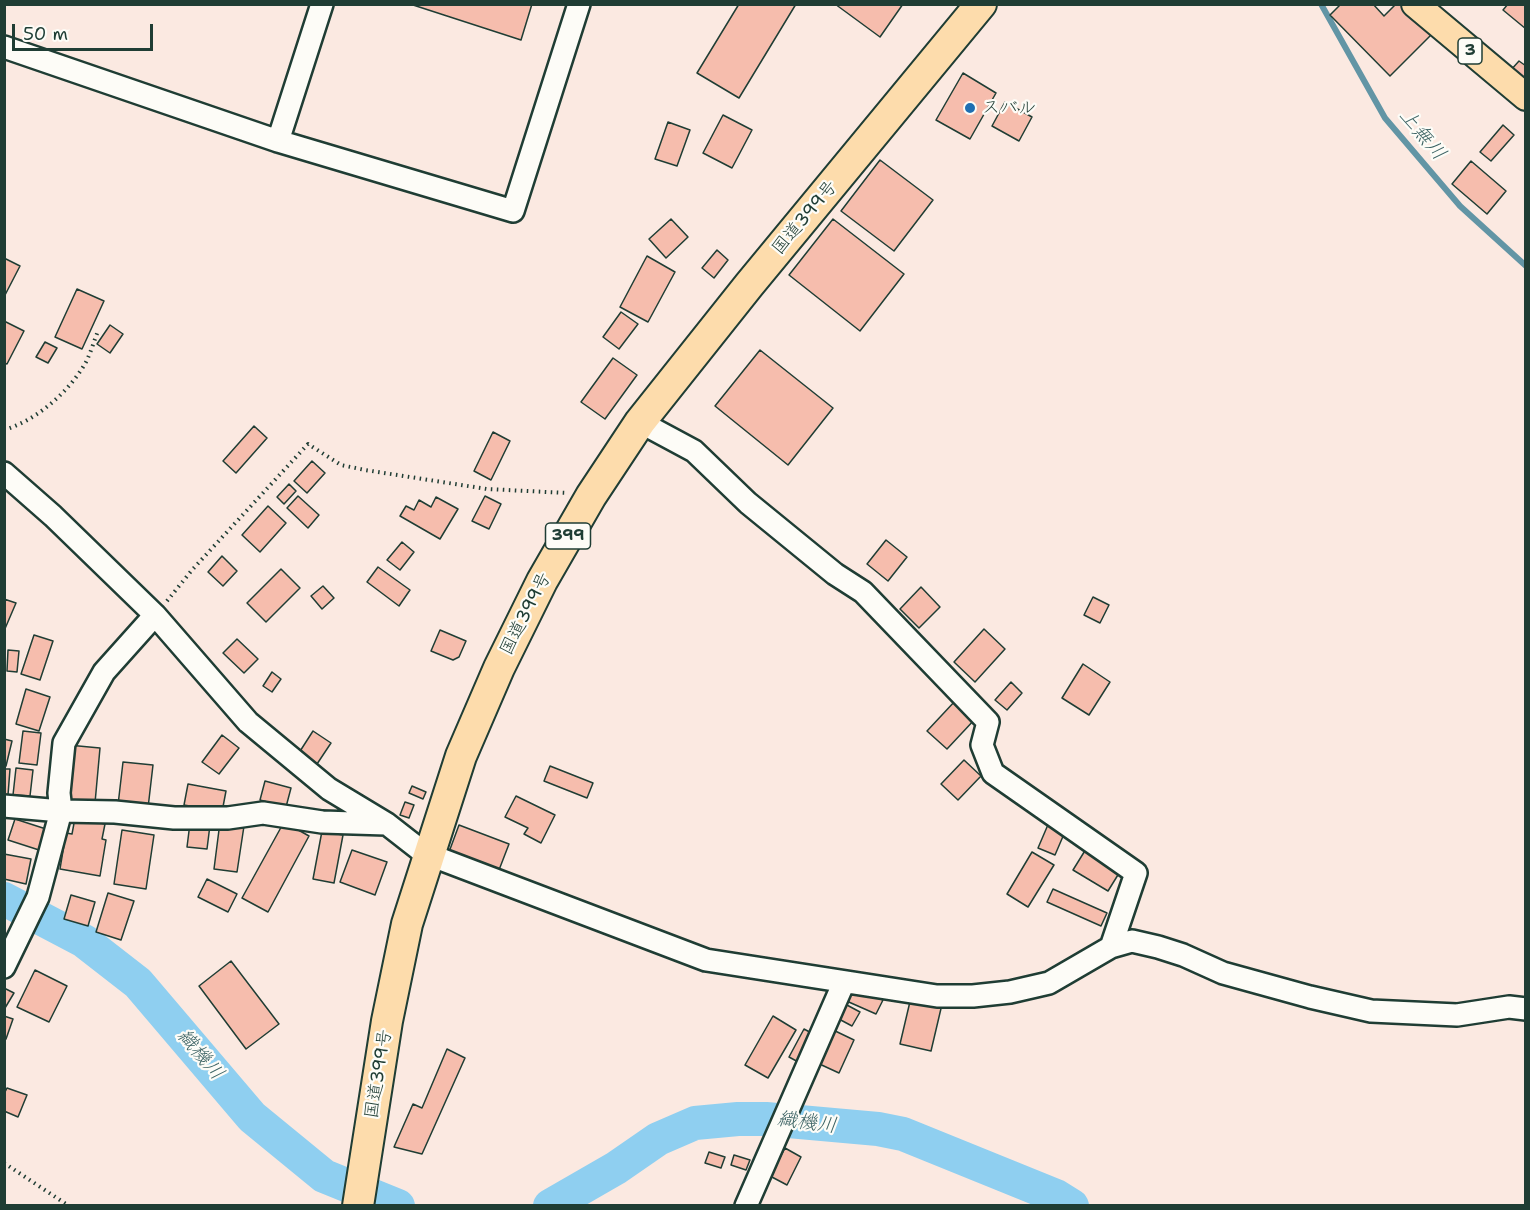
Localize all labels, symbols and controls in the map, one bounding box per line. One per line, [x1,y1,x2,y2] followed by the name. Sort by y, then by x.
[15,12,156,50] scale bar
[23,22,68,46] text: 50 m
[1458,38,1482,64] road number: 3
[982,97,1036,119] place label: スバル
[963,101,977,115] marker: スバル
[1394,104,1450,166] water label: 上無川
[768,177,842,259] street label: 国道399号
[546,523,590,549] road number: 399
[496,569,556,659] street label: 国道399号
[171,1024,229,1086] water label: 織機川
[361,1028,397,1120] street label: 国道399号
[776,1107,838,1139] water label: 織機川

